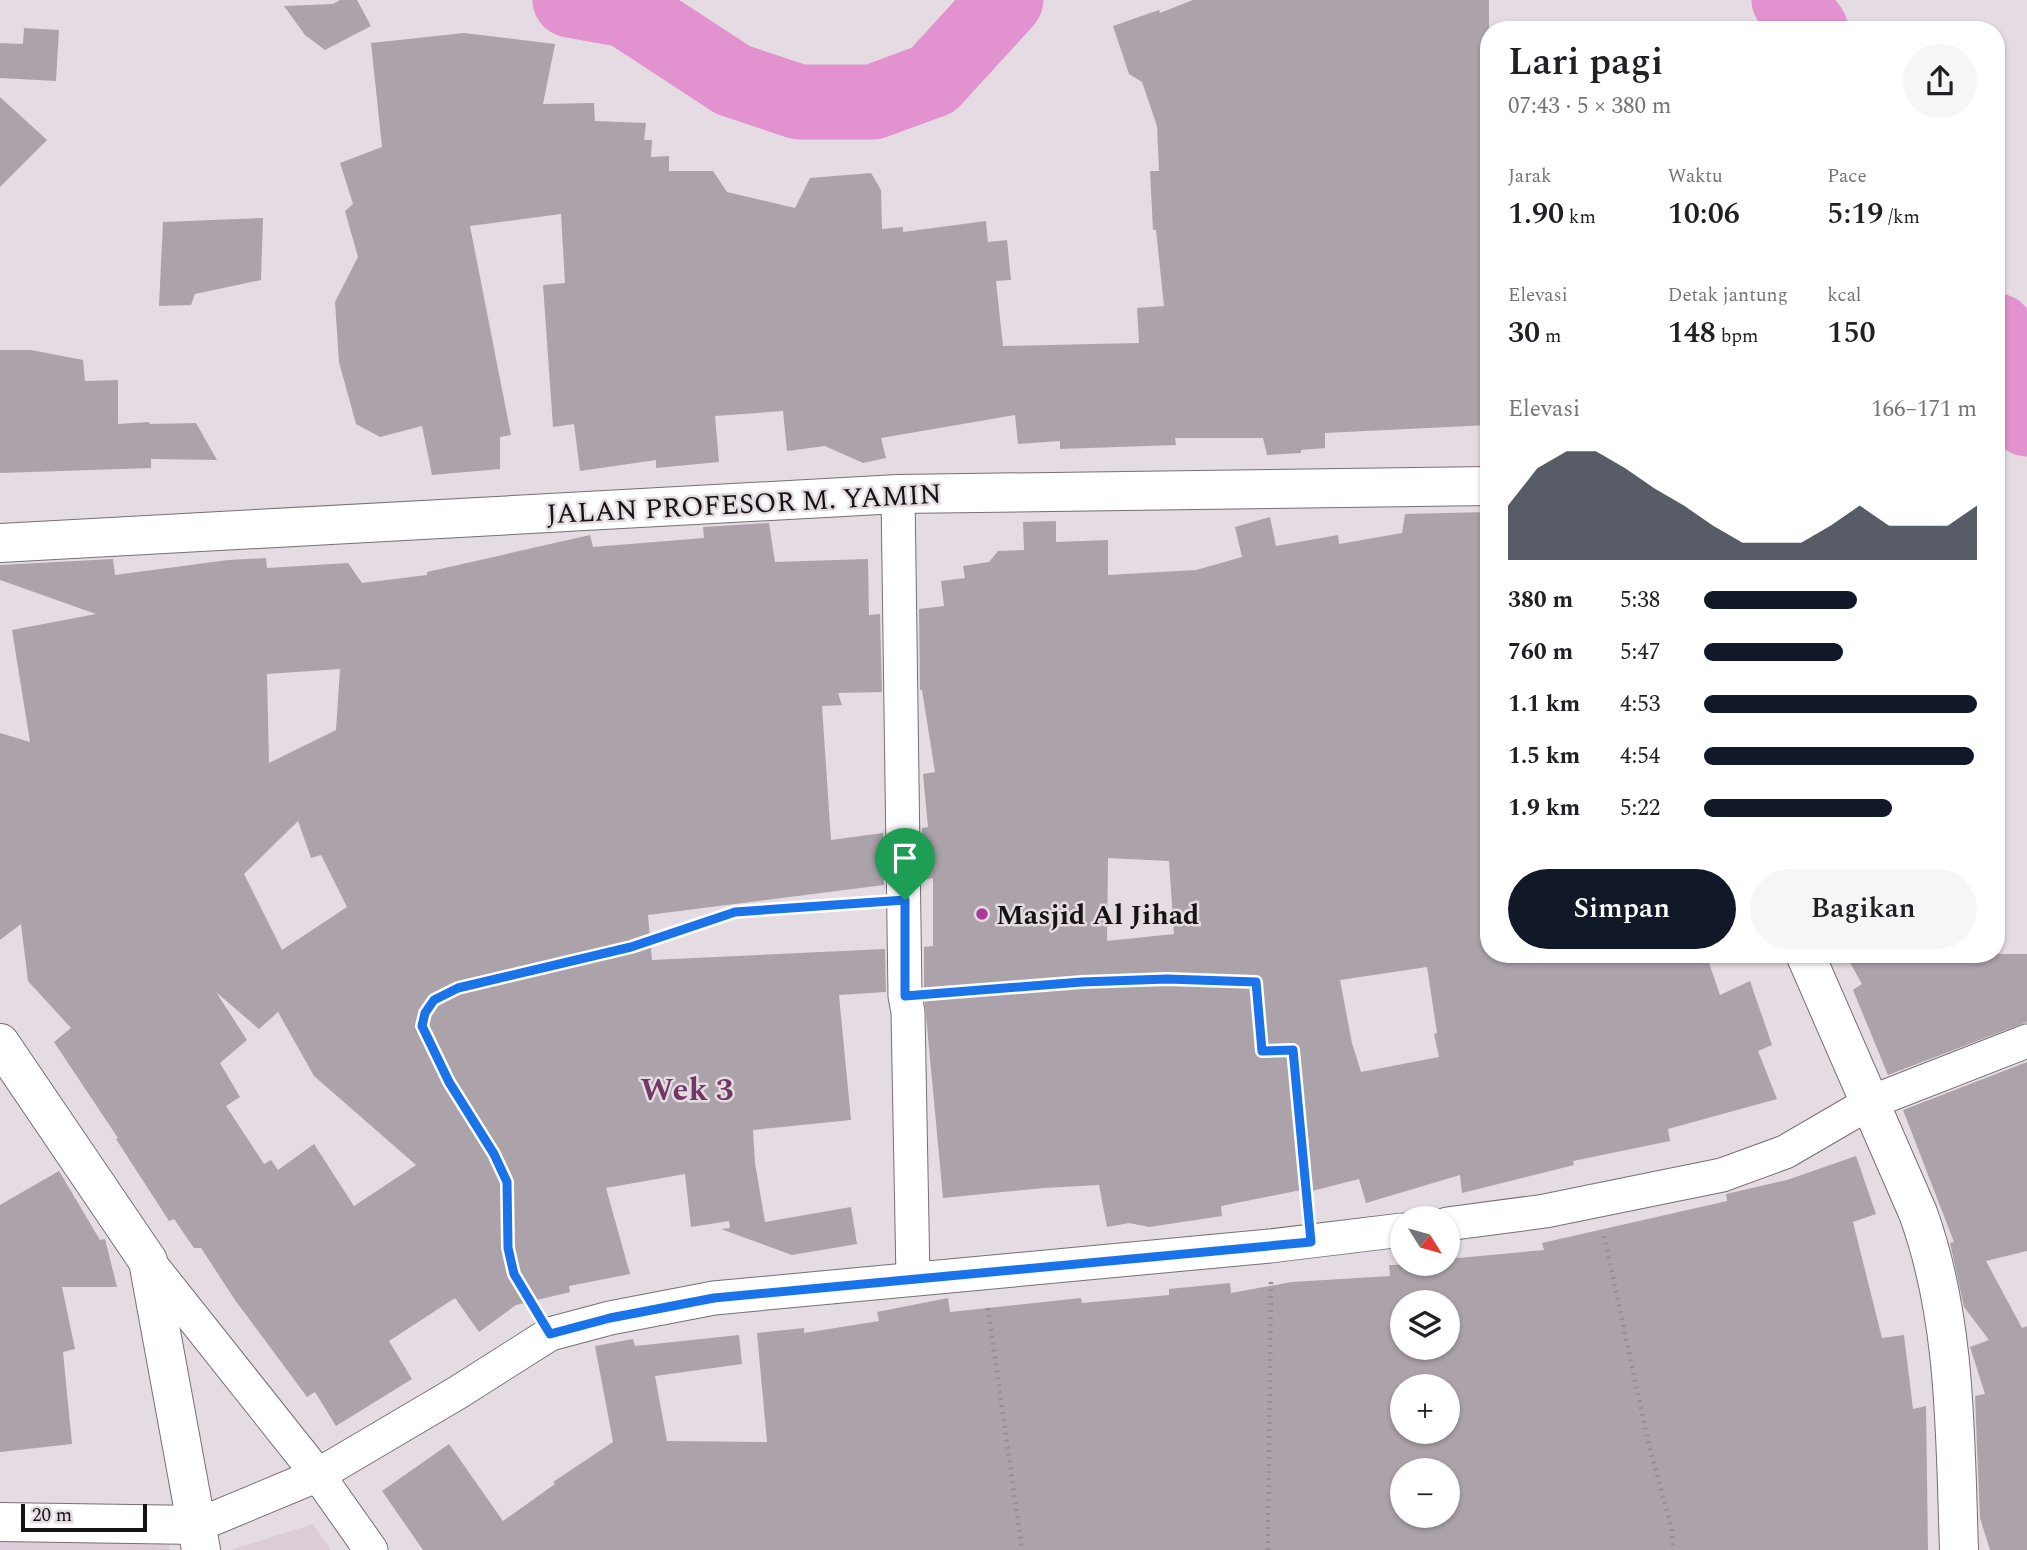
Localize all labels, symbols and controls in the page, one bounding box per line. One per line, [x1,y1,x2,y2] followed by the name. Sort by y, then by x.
[1508,34,1663,92] text: Lari pagi
[1903,44,1977,118] button: share
[1508,89,1672,124] text: 07:43 · 5 × 380 m
[1508,162,1552,191] text: Jarak
[1668,162,1723,191] text: Waktu
[1827,162,1867,191] text: Pace
[1508,191,1564,237] text: 1.90
[1668,191,1740,237] text: 10:06
[1827,191,1883,237] text: 5:19
[1564,203,1596,232] text: km
[1883,203,1920,232] text: /km
[1508,281,1568,310] text: Elevasi
[1668,281,1788,310] text: Detak jantung
[1827,281,1861,310] text: kcal
[1508,310,1540,356] text: 30
[1668,310,1716,356] text: 148
[1827,310,1876,356] text: 150
[1540,322,1561,351] text: m
[1716,322,1758,351] text: bpm
[1508,392,1580,427] text: Elevasi
[1871,392,1977,427] text: 166–171 m
[545,473,943,536] street label: JALAN PROFESOR M. YAMIN
[1508,583,1573,618] text: 380 m
[1620,583,1660,618] text: 5:38
[1508,635,1573,670] text: 760 m
[1620,635,1660,670] text: 5:47
[1508,687,1580,722] text: 1.1 km
[1620,687,1660,722] text: 4:53
[1508,739,1580,774] text: 1.5 km
[1620,739,1660,774] text: 4:54
[1508,791,1580,826] text: 1.9 km
[1620,791,1660,826] text: 5:22
[875,828,935,900] pin
[886,839,924,877] icon: arrive
[1508,869,1736,949] button: Simpan
[1750,869,1977,949] button: Bagikan
[996,894,1199,937] place label: Masjid Al Jihad
[974,906,990,922] marker: Masjid Al Jihad
[640,1066,734,1115] district label: Wek 3
[1390,1206,1460,1276] north arrow
[1390,1206,1460,1528] map controls
[1390,1290,1460,1360] button: layers
[1390,1374,1460,1444] button: +
[1390,1458,1460,1528] button: −
[21,1501,147,1533] scale bar
[32,1501,72,1530] text: 20 m

